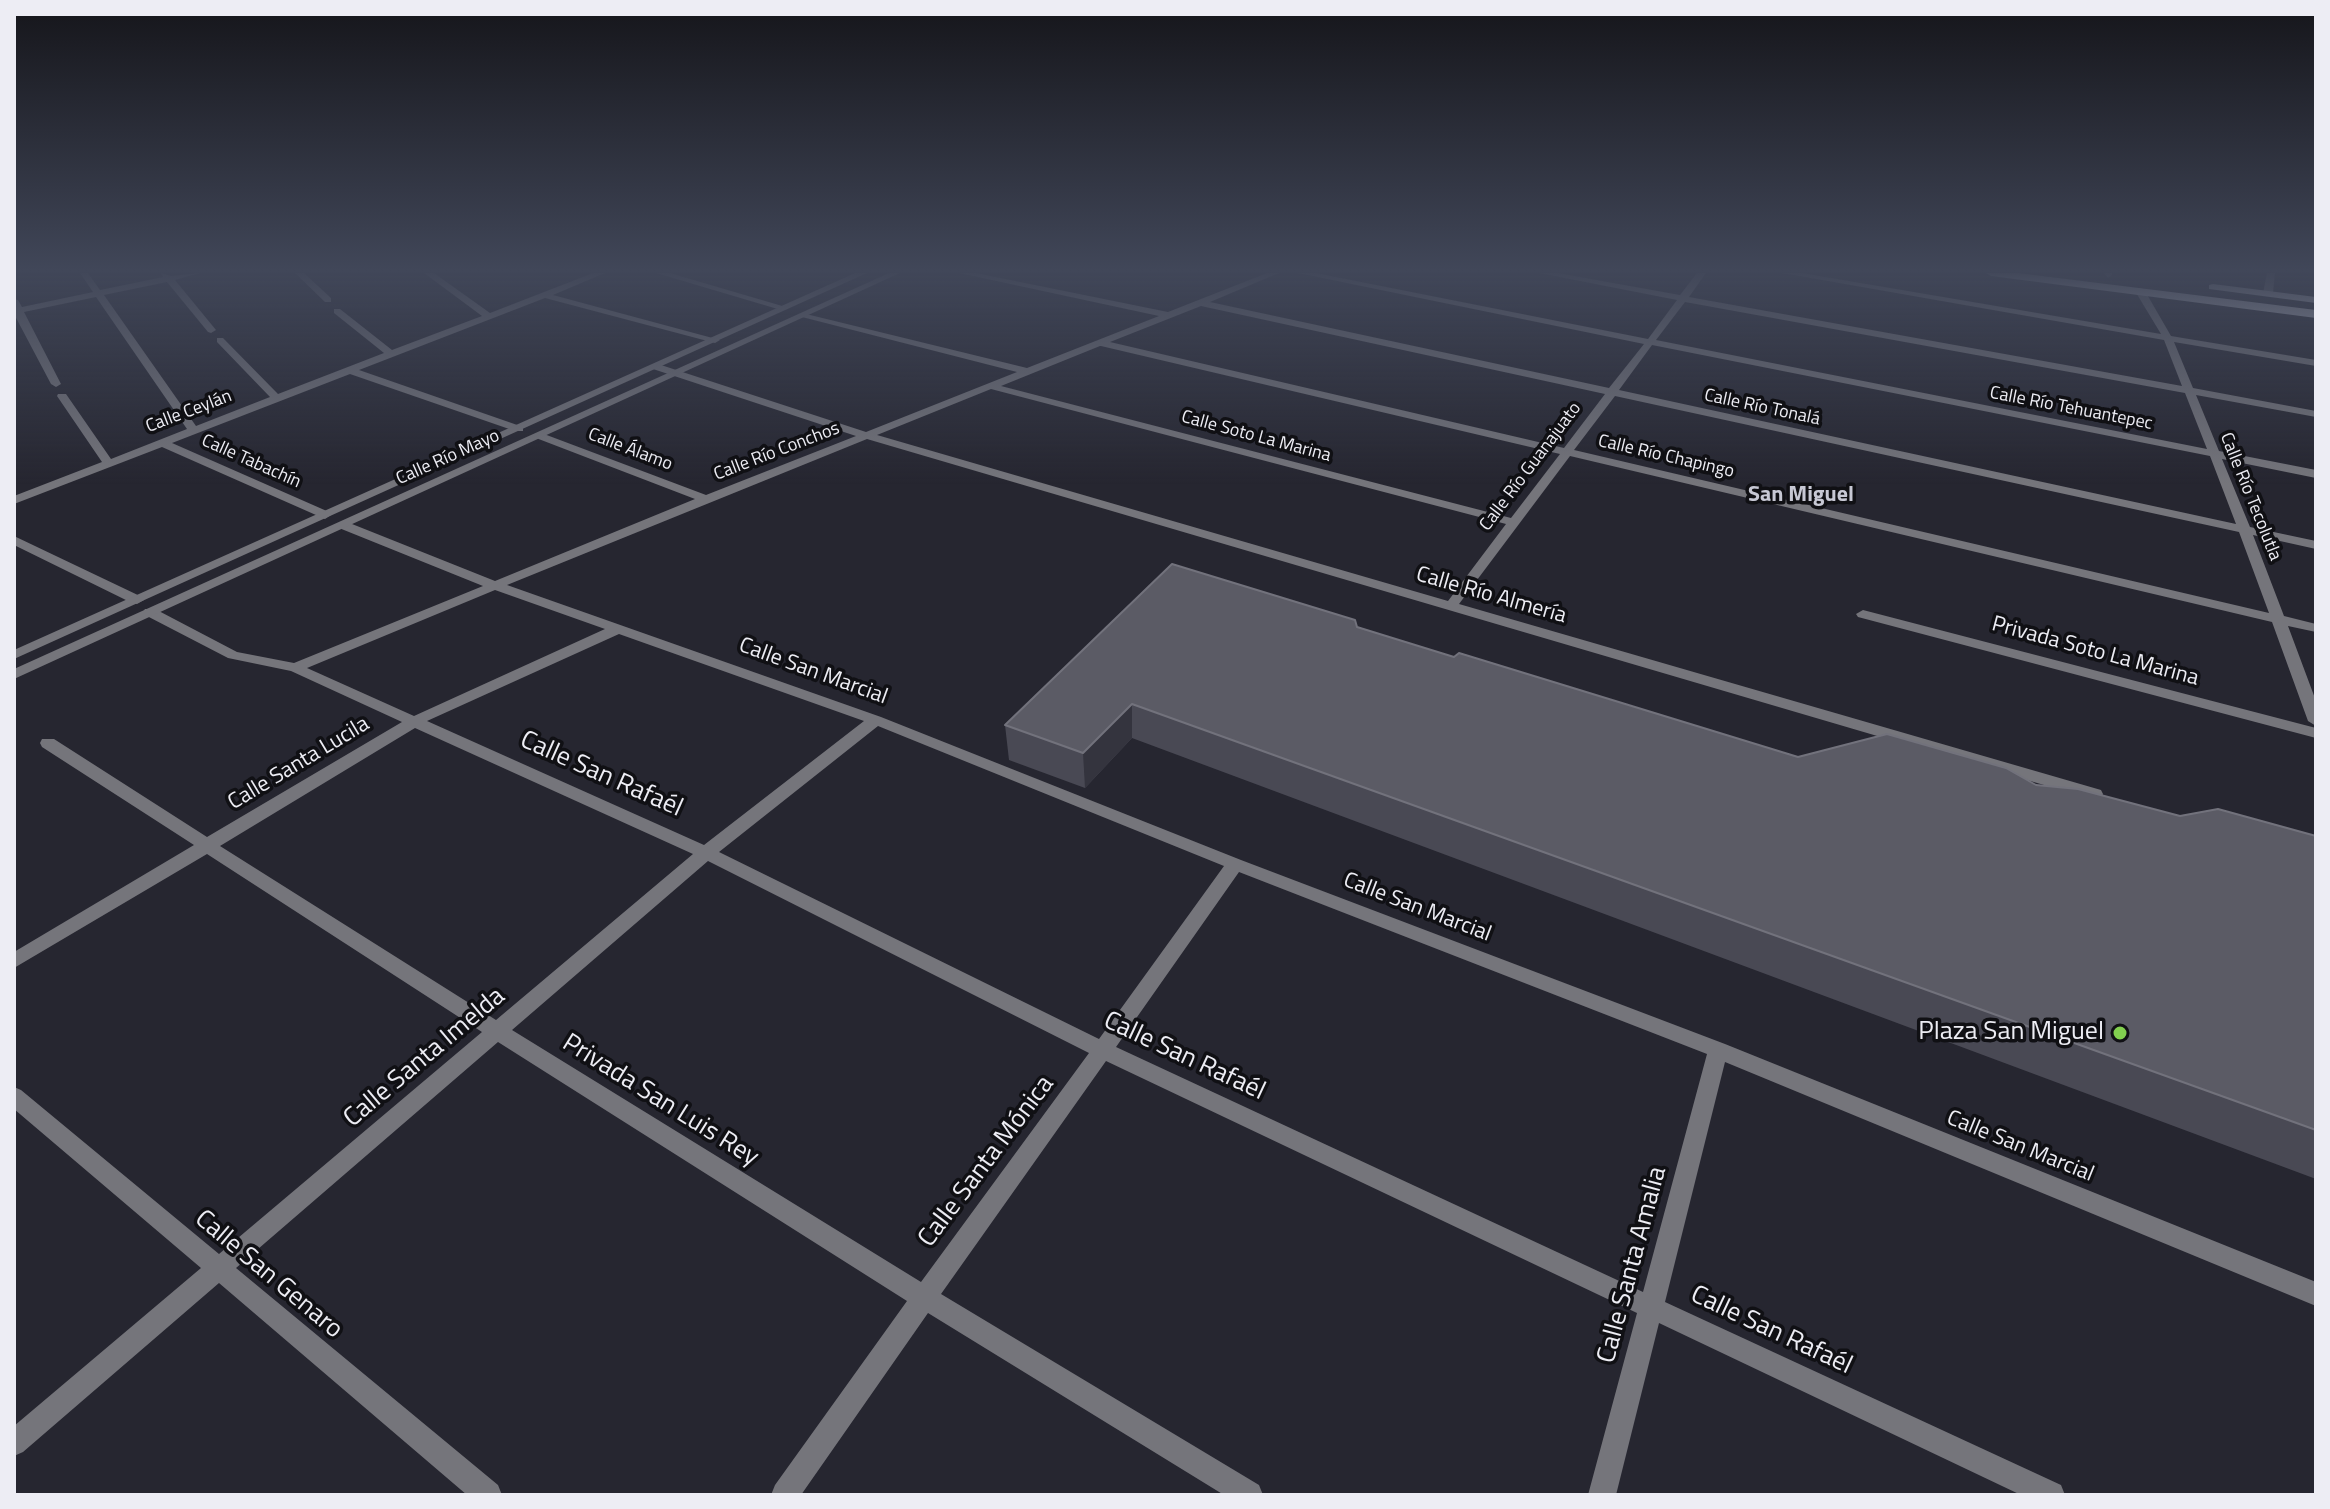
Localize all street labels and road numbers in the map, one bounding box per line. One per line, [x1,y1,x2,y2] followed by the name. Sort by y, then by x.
[1988,383,2154,435] street label: Calle Río Tehuantepec
[1702,385,1822,431] street label: Calle Río Tonalá
[143,386,235,438] street label: Calle Ceylán
[1476,398,1586,536] street label: Calle Río Guanajuato
[1179,407,1333,467] street label: Calle Soto La Marina
[711,418,843,486] street label: Calle Río Conchos
[585,424,675,476] street label: Calle Álamo
[393,426,503,490] street label: Calle Río Mayo
[198,430,304,494] street label: Calle Tabachín
[2215,430,2285,564] street label: Calle Río Tecolutla
[1596,431,1736,483] street label: Calle Río Chapingo
[1413,562,1569,630] street label: Calle Río Almería
[1989,612,2201,692] street label: Privada Soto La Marina
[735,633,891,711] street label: Calle San Marcial
[224,711,374,817] street label: Calle Santa Lucila
[515,725,687,825] street label: Calle San Rafaél
[1339,868,1495,948] street label: Calle San Marcial
[338,981,512,1135] street label: Calle Santa Imelda
[1098,1006,1270,1108] street label: Calle San Rafaél
[556,1028,764,1174] street label: Privada San Luis Rey
[912,1070,1062,1254] street label: Calle Santa Mónica
[1943,1106,2097,1188] street label: Calle San Marcial
[1592,1163,1674,1367] street label: Calle Santa Amalia
[188,1204,348,1346] street label: Calle San Genaro
[1685,1280,1857,1382] street label: Calle San Rafaél

